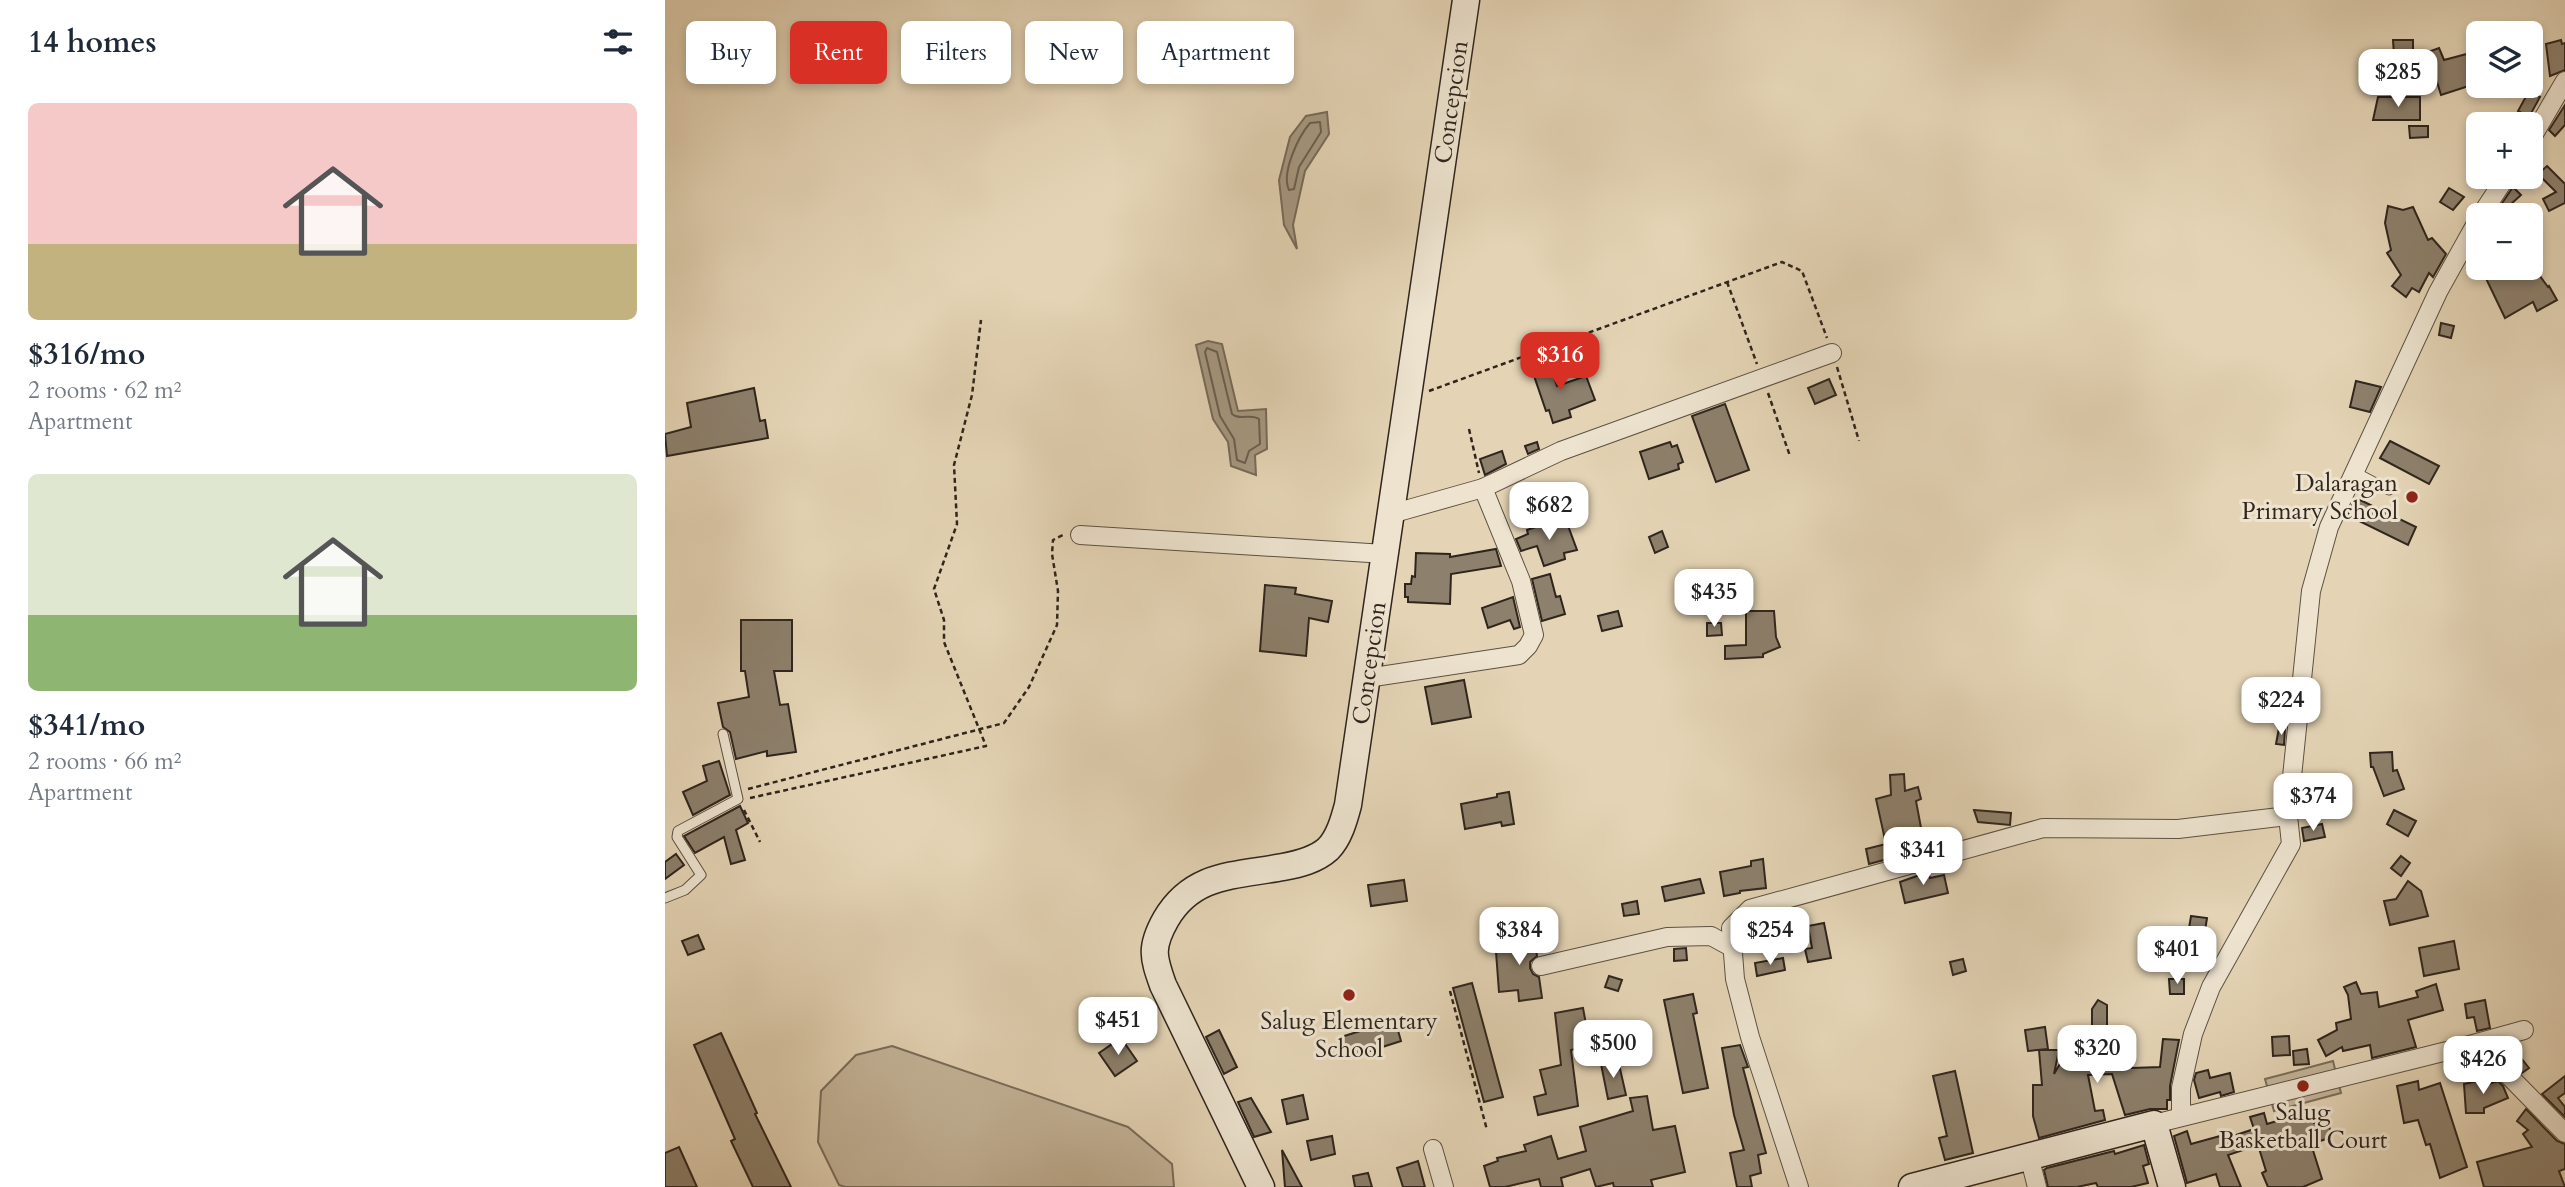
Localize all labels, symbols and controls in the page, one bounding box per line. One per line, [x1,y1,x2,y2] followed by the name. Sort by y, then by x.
[686,21,776,84] chip: Buy
[790,21,887,84] chip: Rent
[901,21,1011,84] chip: Filters
[1025,21,1123,84] chip: New
[1137,21,1294,84] chip: Apartment
[2466,21,2543,280] map controls
[2466,21,2543,98] button: layers
[28,22,157,63] text: 14 homes
[599,23,637,61] icon: filters
[1427,38,1477,166] street label: Concepcion
[2357,50,2439,109] pin: $285
[2374,56,2422,87] text: $285
[2466,112,2543,189] button: +
[270,148,396,274] icon: home
[2466,203,2543,280] button: −
[1519,332,1601,392] pin: $316
[28,334,145,375] text: $316/mo
[1536,339,1584,370] text: $316
[28,375,181,406] text: 2 rooms · 62 m²
[28,406,132,437] text: Apartment
[2242,467,2398,528] place label: Dalaragan Primary School
[1508,482,1590,542] pin: $682
[1525,489,1573,520] text: $682
[2404,489,2420,505] marker: Dalaragan Primary School
[270,519,396,645] icon: home
[1673,570,1755,629] pin: $435
[1690,576,1738,607] text: $435
[1345,599,1395,727] street label: Concepcion
[2240,678,2322,737] pin: $224
[2257,684,2305,715] text: $224
[28,705,145,746] text: $341/mo
[28,746,181,777] text: 2 rooms · 66 m²
[2272,774,2354,833] pin: $374
[28,777,132,808] text: Apartment
[2289,780,2337,811] text: $374
[1882,828,1964,887] pin: $341
[1899,834,1947,865] text: $341
[1478,908,1560,967] pin: $384
[1729,908,1811,967] pin: $254
[1495,914,1543,945] text: $384
[1746,914,1794,945] text: $254
[2136,926,2218,986] pin: $401
[2153,933,2201,964] text: $401
[1341,987,1357,1003] marker: Salug Elementary School
[1077,998,1159,1057] pin: $451
[1094,1004,1142,1035] text: $451
[1260,1005,1438,1066] place label: Salug Elementary School
[1572,1020,1654,1080] pin: $500
[2056,1026,2138,1085] pin: $320
[1589,1027,1637,1058] text: $500
[2073,1032,2121,1063] text: $320
[2442,1036,2524,1096] pin: $426
[2459,1043,2507,1074] text: $426
[2295,1078,2311,1094] marker: Salug Basketball Court
[2219,1096,2388,1157] place label: Salug Basketball Court

